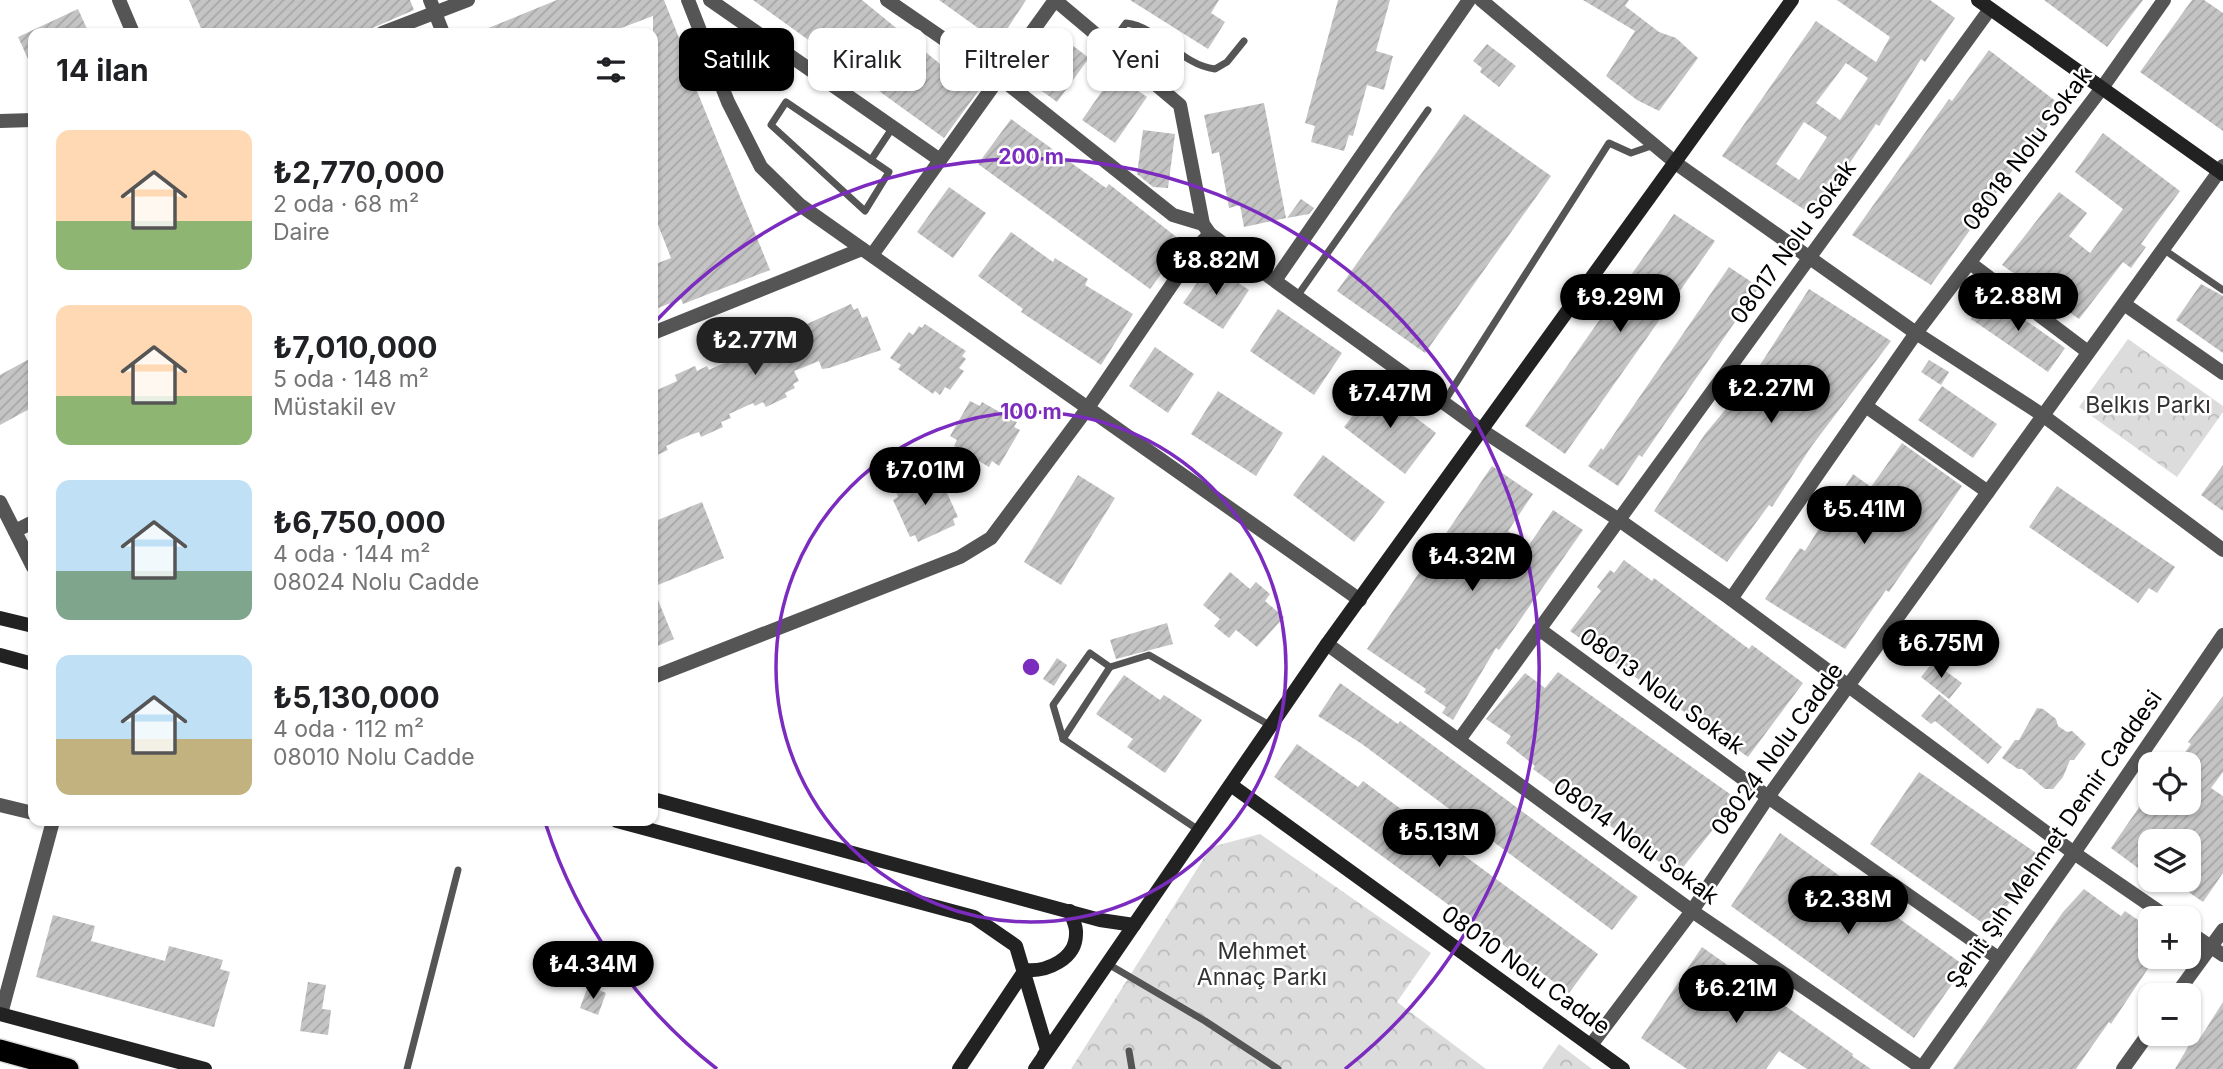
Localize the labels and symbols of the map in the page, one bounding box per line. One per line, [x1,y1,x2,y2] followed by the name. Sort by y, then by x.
[1957,62,2098,236] street label: 08018 Nolu Sokak
[998,144,1064,169] text: 200 m
[1724,154,1862,329] street label: 08017 Nolu Sokak
[1159,238,1273,297] pin: ₺8.82M
[1563,274,1677,334] pin: ₺9.29M
[1961,274,2075,333] pin: ₺2.88M
[698,318,812,377] pin: ₺2.77M
[1714,366,1828,425] pin: ₺2.27M
[1333,370,1447,430] pin: ₺7.47M
[2085,391,2211,419] park label: Belkıs Parkı
[1000,399,1062,424] text: 100 m
[868,448,982,507] pin: ₺7.01M
[1807,486,1921,546] pin: ₺5.41M
[1415,534,1529,593] pin: ₺4.32M
[1884,620,1998,680] pin: ₺6.75M
[1574,622,1750,760] street label: 08013 Nolu Sokak
[1019,655,1043,679] centre of rings
[1705,657,1849,841] street label: 08024 Nolu Cadde
[1940,685,2168,993] street label: Şehit Şıh Mehmet Demir Caddesi
[1548,772,1724,911] street label: 08014 Nolu Sokak
[1382,810,1496,869] pin: ₺5.13M
[1791,876,1905,936] pin: ₺2.38M
[1436,899,1616,1041] street label: 08010 Nolu Cadde
[1197,937,1327,991] park label: Mehmet Annaç Parkı
[536,942,650,1001] pin: ₺4.34M
[1679,965,1793,1025] pin: ₺6.21M

